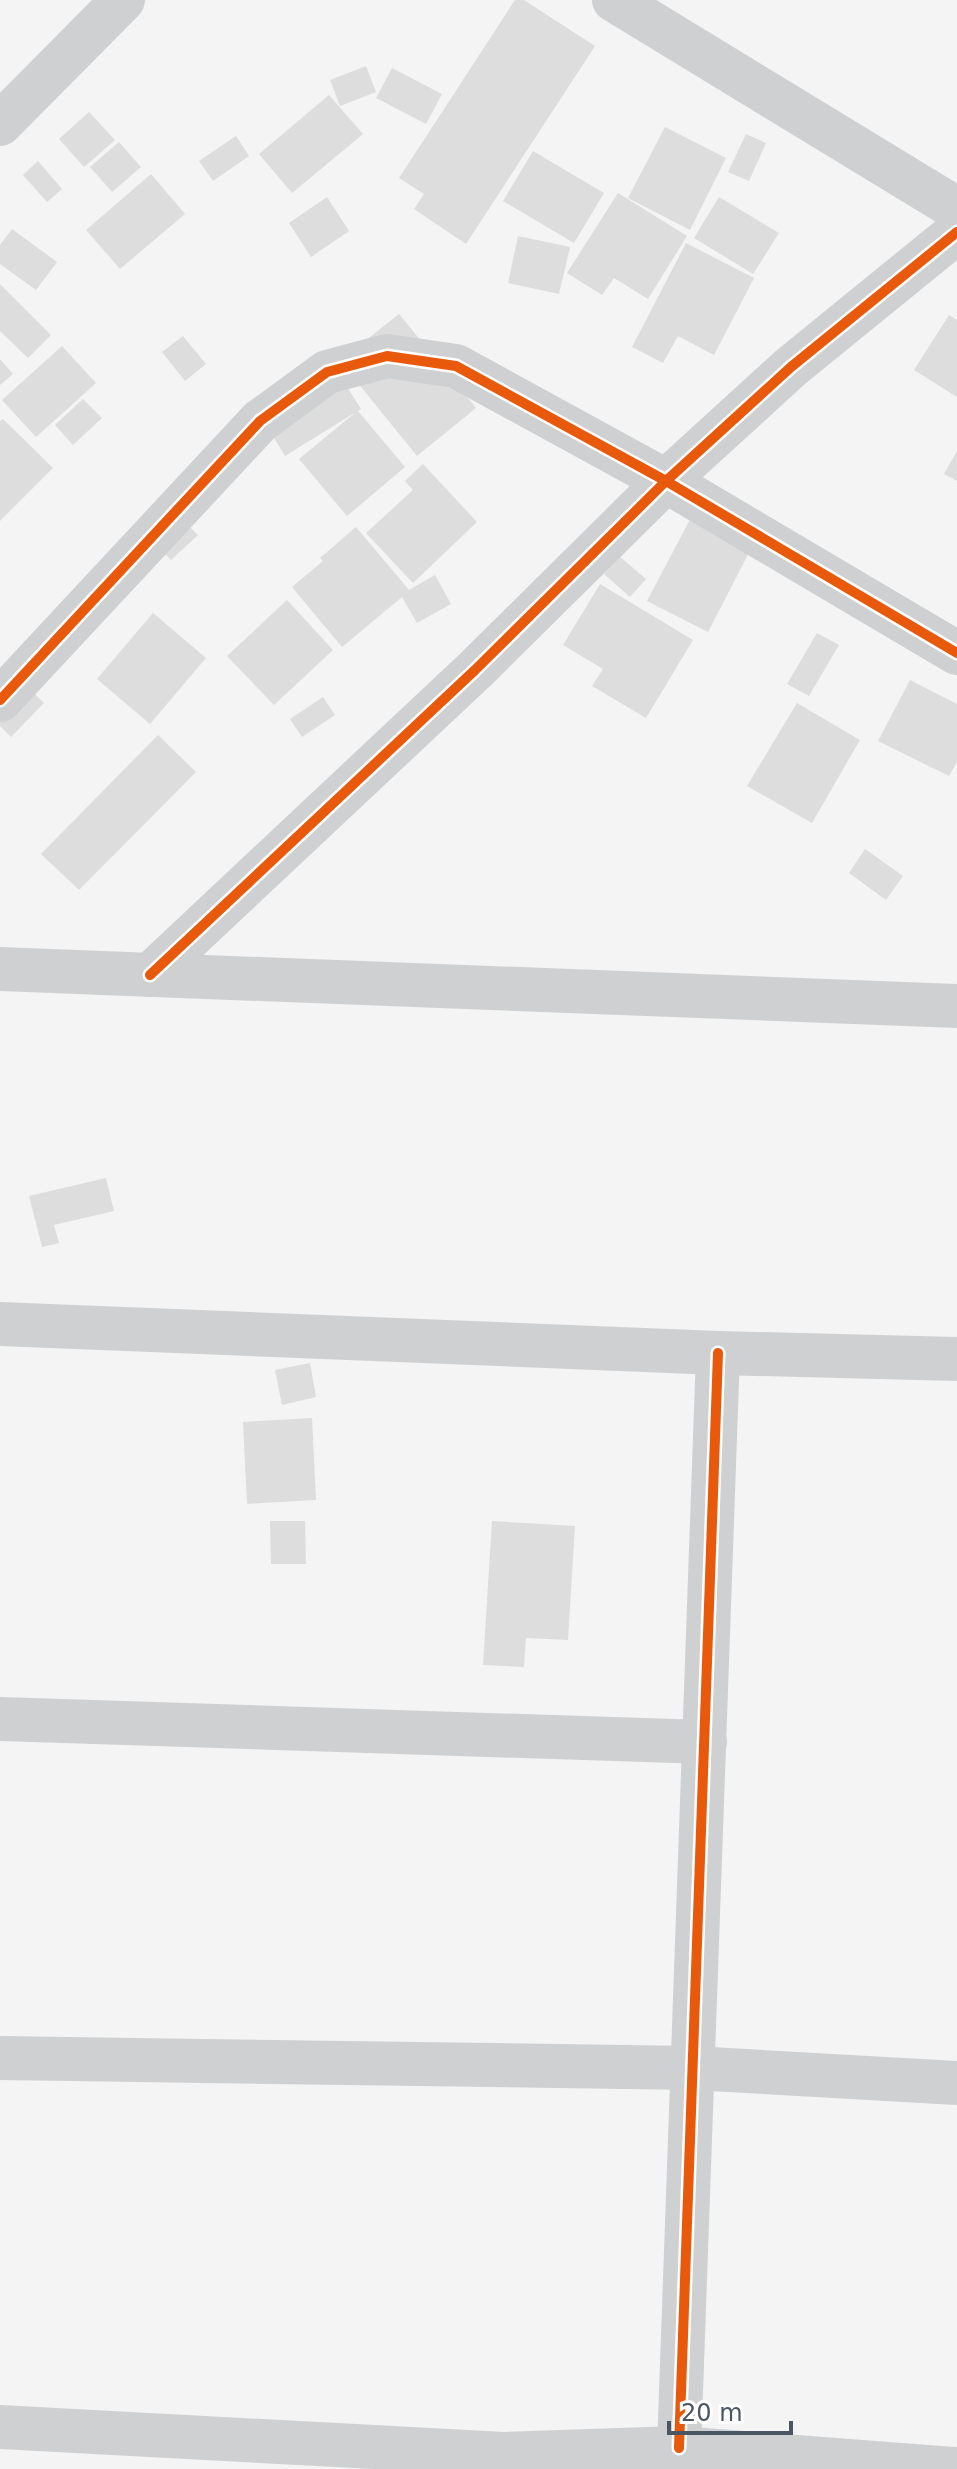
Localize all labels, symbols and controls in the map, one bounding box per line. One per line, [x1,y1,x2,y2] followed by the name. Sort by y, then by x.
[669,2385,791,2435] scale bar
[681,2399,743,2427] text: 20 m

